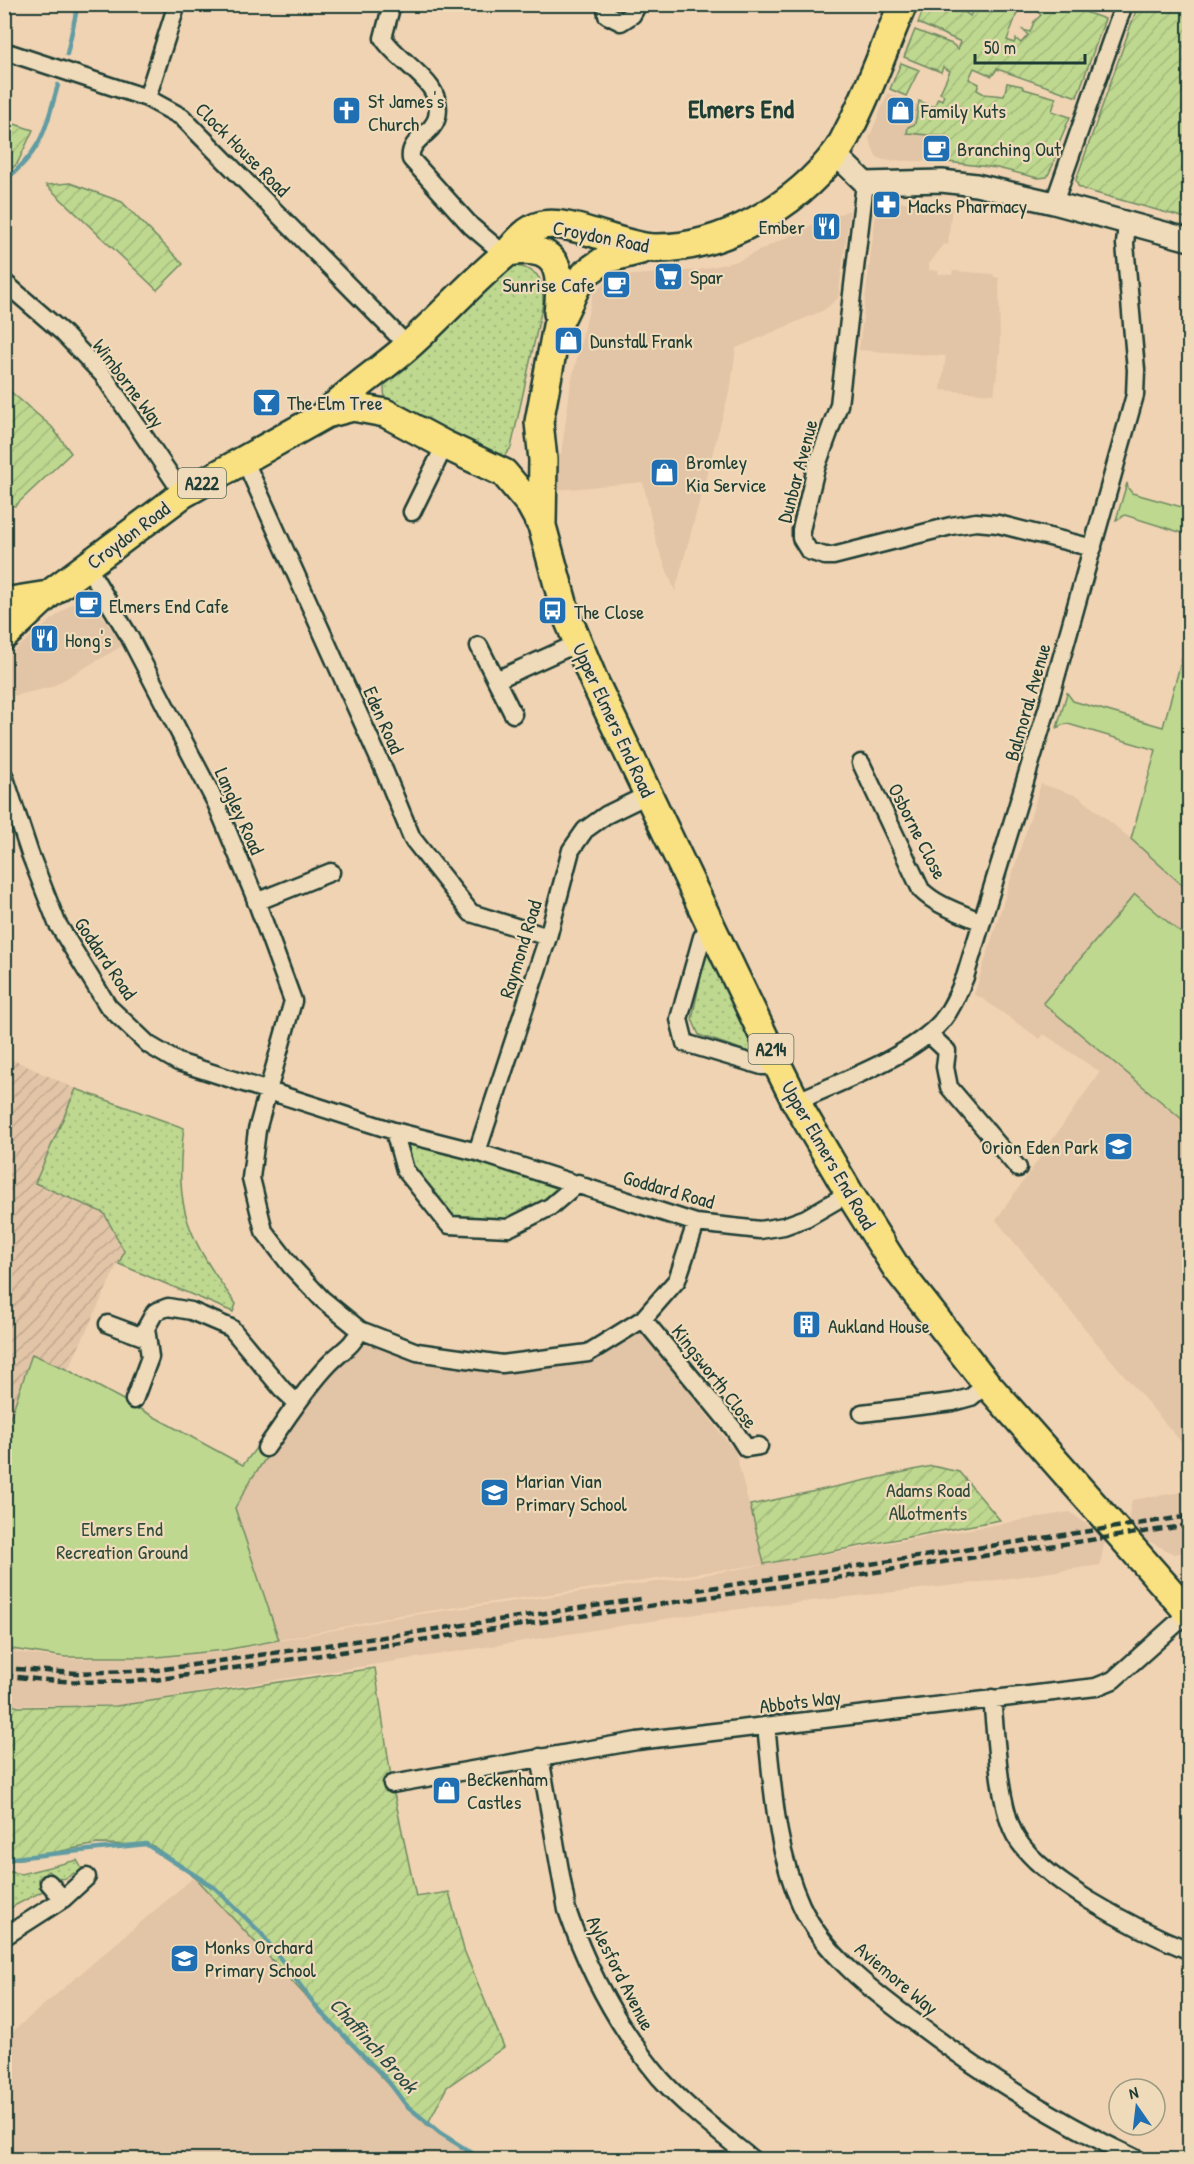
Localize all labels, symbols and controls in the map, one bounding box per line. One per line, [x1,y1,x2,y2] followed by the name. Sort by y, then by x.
[975,27,1084,65] scale bar
[984,35,1016,60] text: 50 m
[368,87,444,137] place label: St James's Church
[688,91,795,126] district label: Elmers End
[884,94,916,126] shop icon: Family Kuts
[331,95,363,127] church icon: St James's Church
[190,96,296,202] street label: Clock House Road
[920,97,1006,124] place label: Family Kuts
[920,132,952,164] cafe icon: Branching Out
[957,135,1062,162] place label: Branching Out
[871,189,903,221] pharmacy icon: Macks Pharmacy
[908,192,1027,219] place label: Macks Pharmacy
[810,210,842,242] restaurant icon: Ember
[551,213,652,259] street label: Croydon Road
[759,213,805,240] place label: Ember
[653,260,685,292] supermarket icon: Spar
[690,263,724,290] place label: Spar
[600,268,632,300] cafe icon: Sunrise Cafe
[502,271,595,298] place label: Sunrise Cafe
[553,324,585,356] shop icon: Dunstall Frank
[590,327,693,354] place label: Dunstall Frank
[87,333,171,433] street label: Wimborne Way
[250,386,282,418] bar icon: The Elm Tree
[287,389,383,416] place label: The Elm Tree
[770,416,824,526] street label: Dunbar Avenue
[686,448,766,498] place label: Bromley Kia Service
[649,457,681,489] shop icon: Bromley Kia Service
[178,468,226,498] road number: A222
[81,495,175,575] street label: Croydon Road
[72,589,104,621] cafe icon: Elmers End Cafe
[109,592,229,619] place label: Elmers End Cafe
[537,595,569,627] bus stop icon: The Close
[574,598,644,625] place label: The Close
[28,623,60,655] restaurant icon: Hong's
[65,626,112,653] place label: Hong's
[566,639,662,802] street label: Upper Elmers End Road
[997,640,1057,764] street label: Balmoral Avenue
[357,682,411,758] street label: Eden Road
[209,763,271,859] street label: Langley Road
[882,778,954,884] street label: Osborne Close
[492,896,548,1001] street label: Raymond Road
[69,911,144,1005] street label: Goddard Road
[748,1034,794,1064] road number: A214
[776,1076,883,1234] street label: Upper Elmers End Road
[1103,1130,1135,1162] school or university icon: Orion Eden Park
[981,1133,1098,1160] place label: Orion Eden Park
[620,1163,718,1215] street label: Goddard Road
[791,1309,823,1341] building icon: Aukland House
[828,1312,930,1339] place label: Aukland House
[666,1318,764,1434] street label: Kingsworth Close
[516,1467,627,1517] place label: Marian Vian Primary School
[479,1476,511,1508] school or university icon: Marian Vian Primary School
[886,1476,970,1526] park label: Adams Road Allotments
[56,1515,188,1565] park label: Elmers End Recreation Ground
[758,1683,842,1719] street label: Abbots Way
[467,1765,548,1815] place label: Beckenham Castles
[430,1774,462,1806] shop icon: Beckenham Castles
[581,1911,661,2035] street label: Aylesford Avenue
[205,1933,316,1983] place label: Monks Orchard Primary School
[850,1935,944,2021] street label: Aviemore Way
[168,1942,200,1974] school or university icon: Monks Orchard Primary School
[323,1991,426,2101] water label: Chaffinch Brook
[1107,2077,1167,2137] north arrow
[1127,2081,1141,2104] text: N

